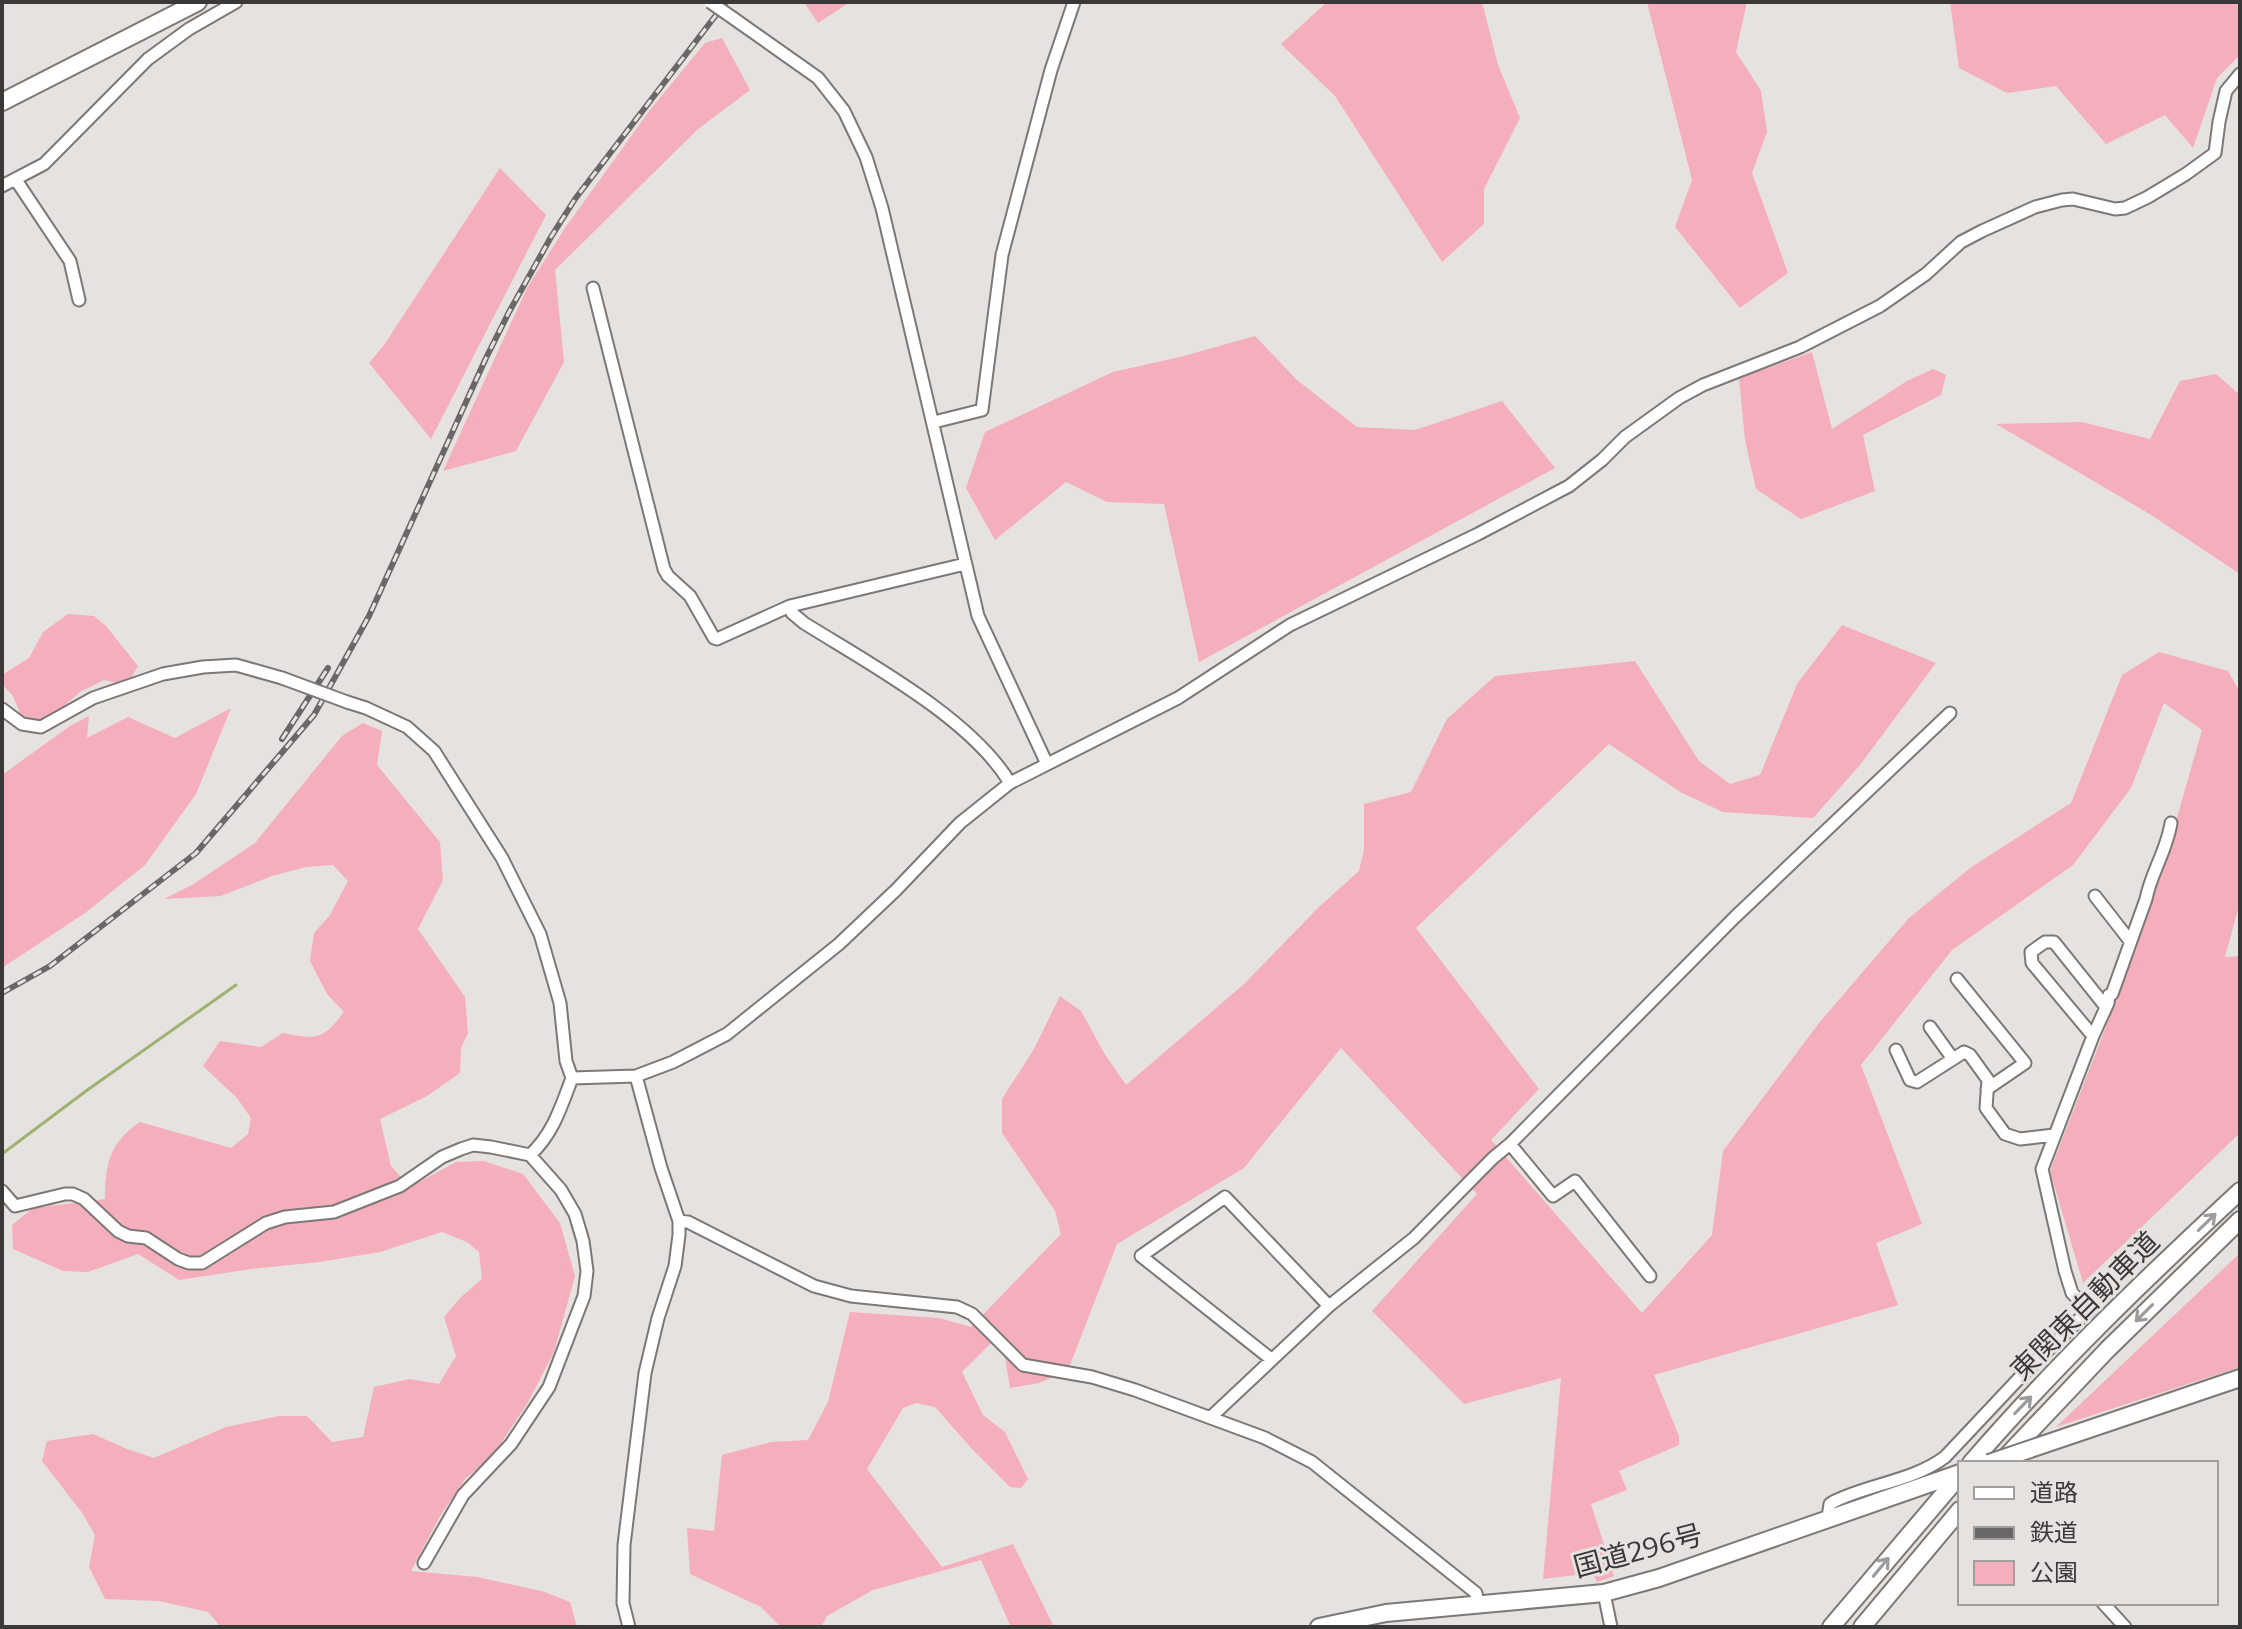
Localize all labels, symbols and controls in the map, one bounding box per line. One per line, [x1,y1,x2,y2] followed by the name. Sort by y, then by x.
[2197,1212,2217,1231] one-way arrow
[2004,1225,2166,1387] street label: 東関東自動車道
[2135,1303,2154,1322] one-way arrow
[2013,1396,2032,1415] one-way arrow
[1958,1461,2218,1605] legend
[2030,1479,2078,1507] text: 道路
[1570,1518,1706,1584] street label: 国道296号
[2030,1519,2078,1547] text: 鉄道
[1872,1558,1890,1578] one-way arrow
[2030,1559,2078,1587] text: 公園

